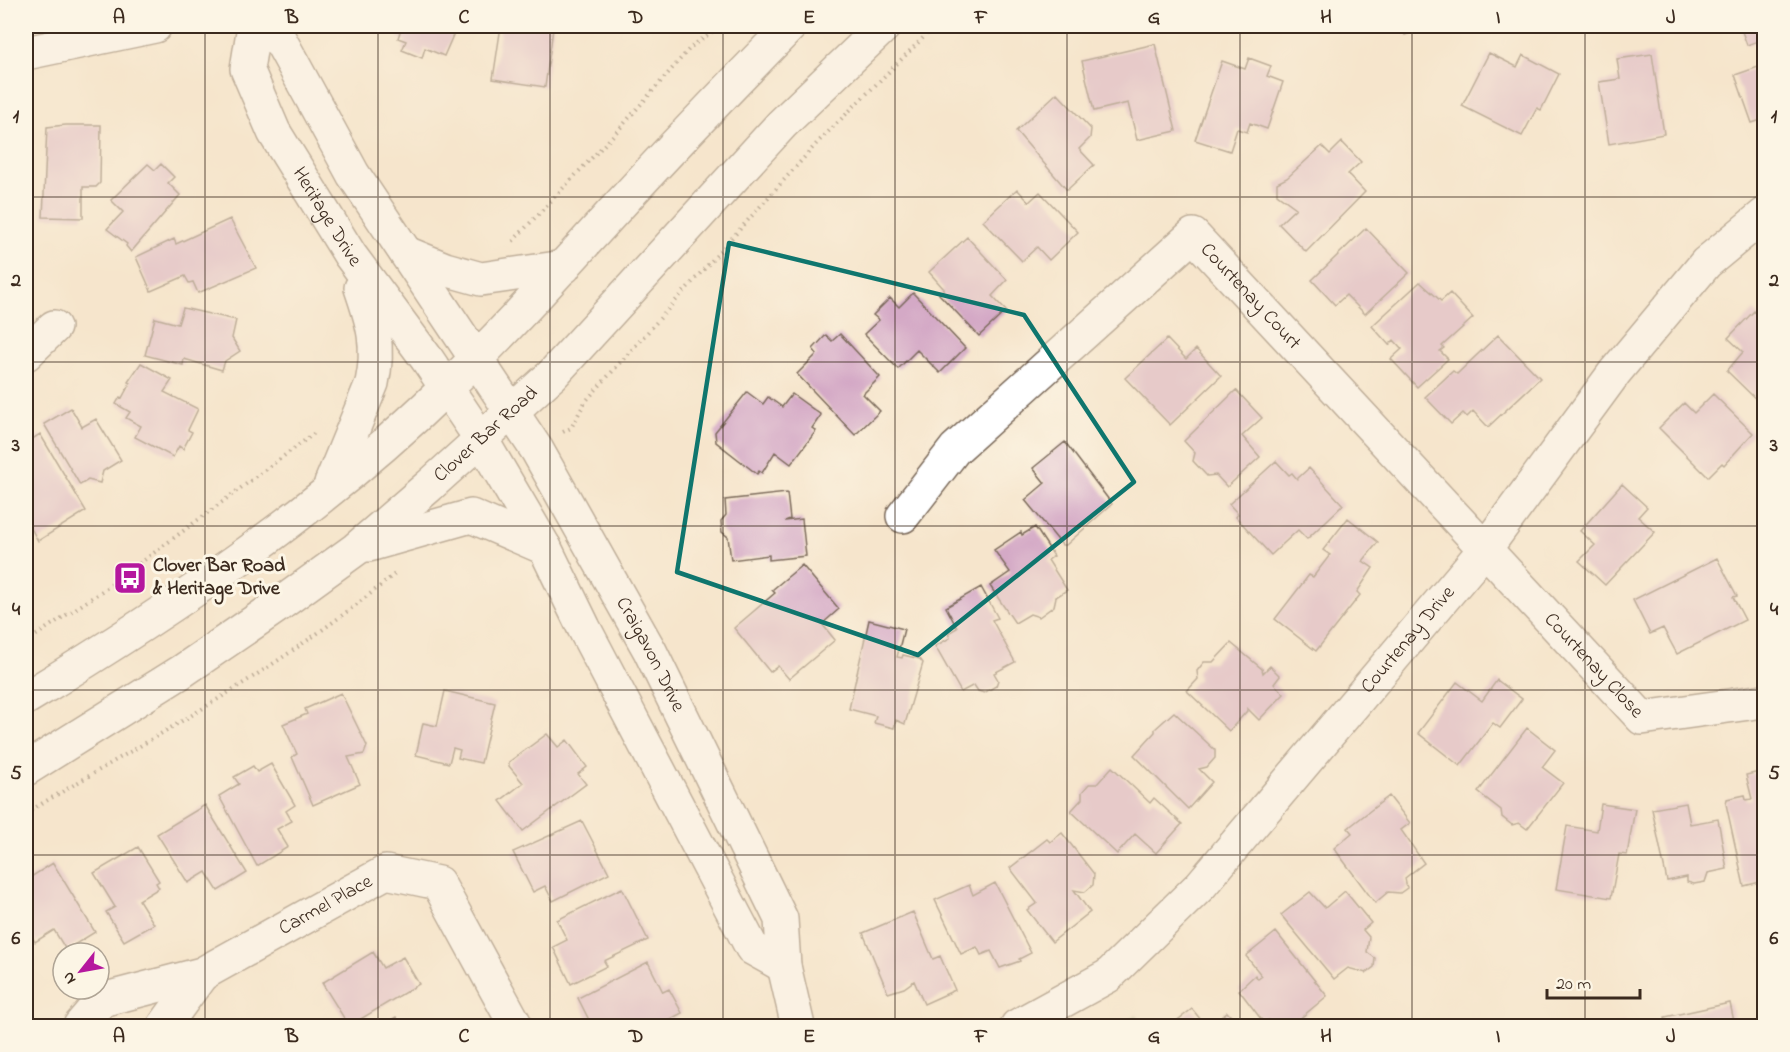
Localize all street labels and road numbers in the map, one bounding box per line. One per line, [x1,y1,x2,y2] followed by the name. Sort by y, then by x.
[285,161,369,273] street label: Heritage Drive
[1193,236,1308,357] street label: Courtenay Court
[427,379,545,490] street label: Clover Bar Road
[1354,580,1462,700] street label: Courtenay Drive
[608,592,692,717] street label: Craigavon Drive
[1537,606,1650,725] street label: Courtenay Close
[274,868,378,943] street label: Carmel Place

